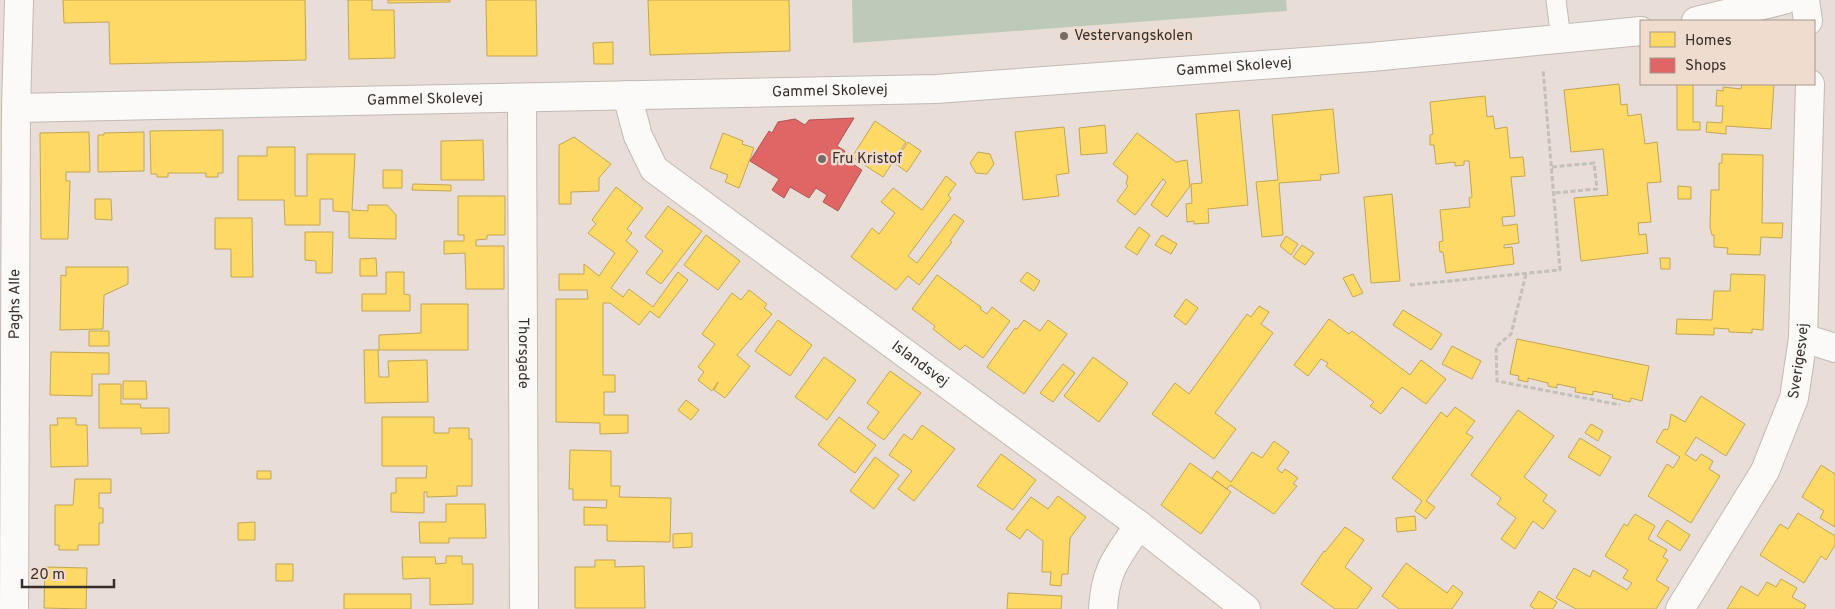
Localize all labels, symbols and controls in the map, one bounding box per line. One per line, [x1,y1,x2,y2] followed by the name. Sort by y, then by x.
[1640,20,1815,85] legend
[1074,27,1193,46] place label: Vestervangskolen
[1058,30,1070,42] marker: Vestervangskolen
[1685,32,1732,51] text: Homes
[1175,53,1293,81] street label: Gammel Skolevej
[1685,57,1726,76] text: Shops
[772,80,888,102] street label: Gammel Skolevej
[367,89,483,110] street label: Gammel Skolevej
[832,150,902,169] place label: Fru Kristof
[816,153,828,165] marker: Fru Kristof
[6,269,25,339] street label: Paghs Alle
[513,317,533,389] street label: Thorsgade
[1784,323,1813,400] street label: Sverigesvej
[888,337,952,392] street label: Islandsvej
[22,556,115,588] scale bar
[30,566,65,585] text: 20 m

